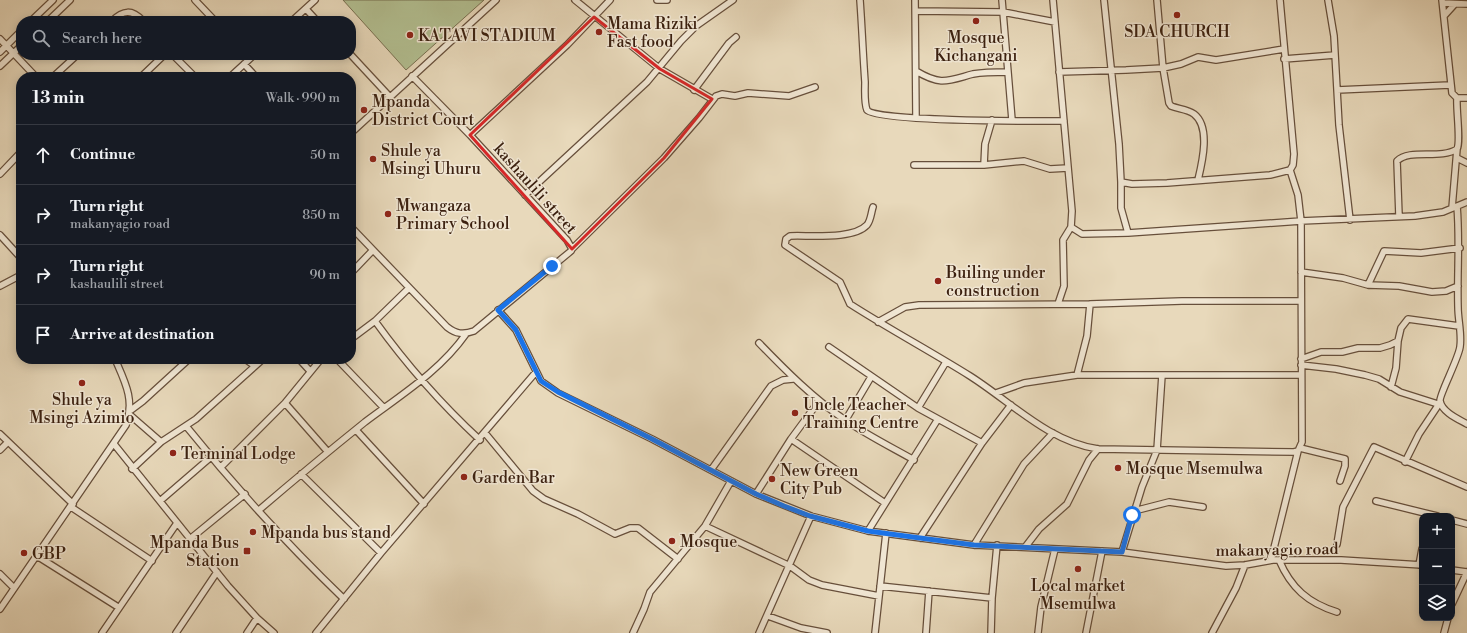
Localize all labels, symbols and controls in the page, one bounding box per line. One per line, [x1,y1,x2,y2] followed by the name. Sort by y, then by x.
[1172,10,1182,20] marker: SDA CHURCH
[607,14,698,52] place label: Mama Riziki Fast food
[16,16,356,60] search box
[971,16,981,26] marker: Mosque Kichangani
[1124,22,1230,42] place label: SDA CHURCH
[418,26,556,46] place label: KATAVI STADIUM
[30,27,52,49] icon: search
[594,27,604,37] marker: Mama Riziki Fast food
[934,28,1018,66] place label: Mosque Kichangani
[62,29,142,48] text: Search here
[405,30,415,40] marker: KATAVI STADIUM
[32,87,84,109] text: 13 min
[266,90,340,106] text: Walk · 990 m
[372,92,475,130] place label: Mpanda District Court
[359,105,369,115] marker: Mpanda District Court
[489,139,582,239] street label: kashaulili street
[381,141,481,179] place label: Shule ya Msingi Uhuru
[32,144,54,166] icon: ahead
[70,145,135,164] text: Continue
[310,147,340,163] text: 50 m
[368,154,378,164] marker: Shule ya Msingi Uhuru
[396,196,510,234] place label: Mwangaza Primary School
[70,197,144,216] text: Turn right
[32,204,54,226] icon: right
[302,207,340,223] text: 850 m
[383,209,393,219] marker: Mwangaza Primary School
[70,216,170,232] text: makanyagio road
[70,257,144,276] text: Turn right
[543,257,561,275] route end
[945,263,1046,301] place label: Builing under construction
[32,264,54,286] icon: right
[309,267,340,283] text: 90 m
[70,276,164,292] text: kashaulili street
[933,276,943,286] marker: Builing under construction
[32,324,54,346] icon: arrive
[70,325,214,344] text: Arrive at destination
[77,378,87,388] marker: Shule ya Msingi Azimio
[29,390,135,428] place label: Shule ya Msingi Azimio
[803,395,919,433] place label: Uncle Teacher Training Centre
[790,408,800,418] marker: Uncle Teacher Training Centre
[181,444,296,464] place label: Terminal Lodge
[168,448,178,458] marker: Terminal Lodge
[1126,459,1264,479] place label: Mosque Msemulwa
[780,461,859,499] place label: New Green City Pub
[1113,463,1123,473] marker: Mosque Msemulwa
[472,468,555,488] place label: Garden Bar
[459,472,469,482] marker: Garden Bar
[767,474,777,484] marker: New Green City Pub
[1123,506,1141,524] route start
[1419,513,1455,621] map controls
[1419,513,1455,549] button: +
[261,523,391,543] place label: Mpanda bus stand
[248,527,258,537] marker: Mpanda bus stand
[680,532,737,552] place label: Mosque
[150,533,239,571] place label: Mpanda Bus Station
[667,536,677,546] marker: Mosque
[1215,539,1339,561] street label: makanyagio road
[32,544,66,564] place label: GBP
[242,546,252,556] marker: Mpanda Bus Station
[19,548,29,558] marker: GBP
[1419,549,1455,585] button: −
[1073,564,1083,574] marker: Local market Msemulwa
[1031,576,1126,614] place label: Local market Msemulwa
[1419,585,1455,621] button: layers

